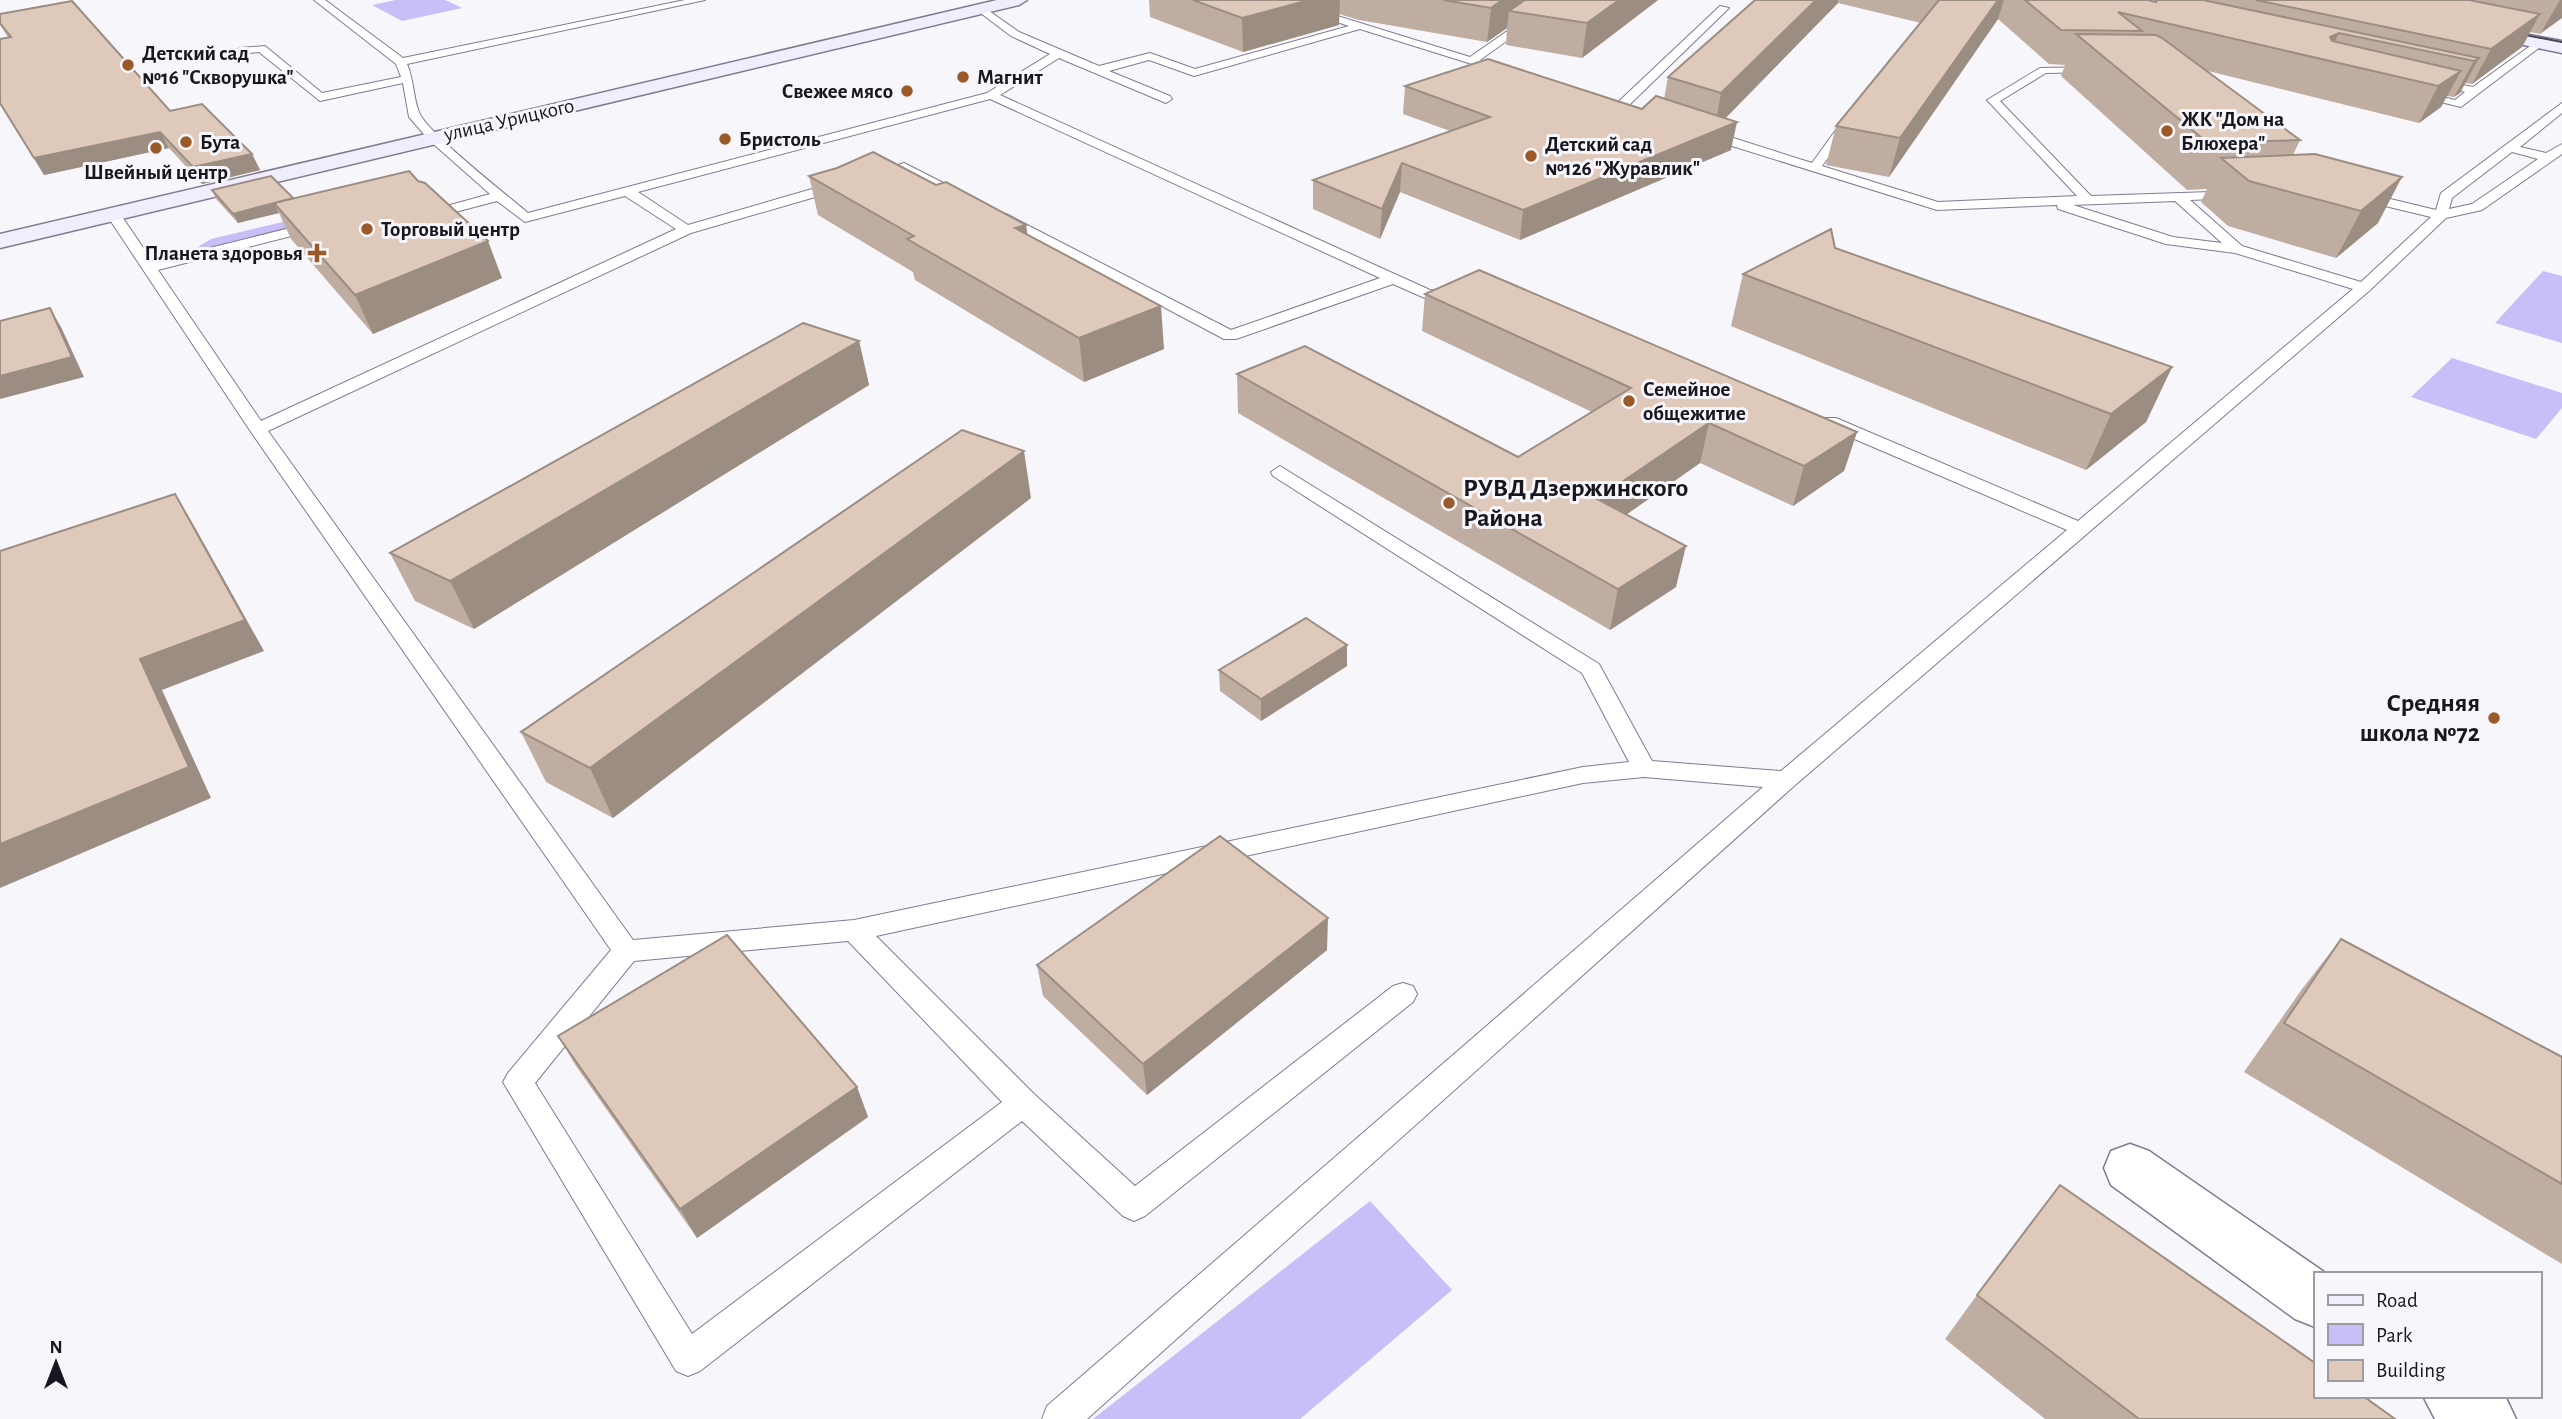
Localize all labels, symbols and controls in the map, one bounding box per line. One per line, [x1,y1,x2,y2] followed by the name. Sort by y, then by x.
[142,43,294,88] place label: Детский сад №16 "Скворушка"
[120,57,136,73] marker: Детский сад №16 "Скворушка"
[977,67,1043,88] place label: Магнит
[955,69,971,85] marker: Магнит
[782,81,893,102] place label: Свежее мясо
[899,83,915,99] marker: Свежее мясо
[441,95,576,145] street label: улица Урицкого
[2181,109,2284,154] place label: ЖК "Дом на Блюхера"
[2159,123,2175,139] marker: ЖК "Дом на Блюхера"
[739,129,821,150] place label: Бристоль
[717,131,733,147] marker: Бристоль
[200,132,240,153] place label: Бута
[178,134,194,150] marker: Бута
[1545,134,1700,179] place label: Детский сад №126 "Журавлик"
[148,140,164,156] marker: Швейный центр
[1523,148,1539,164] marker: Детский сад №126 "Журавлик"
[84,162,228,183] place label: Швейный центр
[381,219,520,240] place label: Торговый центр
[359,221,375,237] marker: Торговый центр
[144,243,303,264] place label: Планета здоровья
[309,245,325,261] marker: Планета здоровья
[1643,379,1746,424] place label: Семейное общежитие
[1621,393,1637,409] marker: Семейное общежитие
[1463,475,1688,531] place label: РУВД Дзержинского Района
[1441,495,1457,511] marker: РУВД Дзержинского Района
[2360,690,2480,746] place label: Средняя школа №72
[2486,710,2502,726] marker: Средняя школа №72
[2314,1272,2541,1398] legend
[2376,1290,2418,1311] text: Road
[2376,1325,2413,1346] text: Park
[21,1328,91,1398] north arrow
[49,1338,63,1357] text: N
[2376,1360,2446,1381] text: Building

